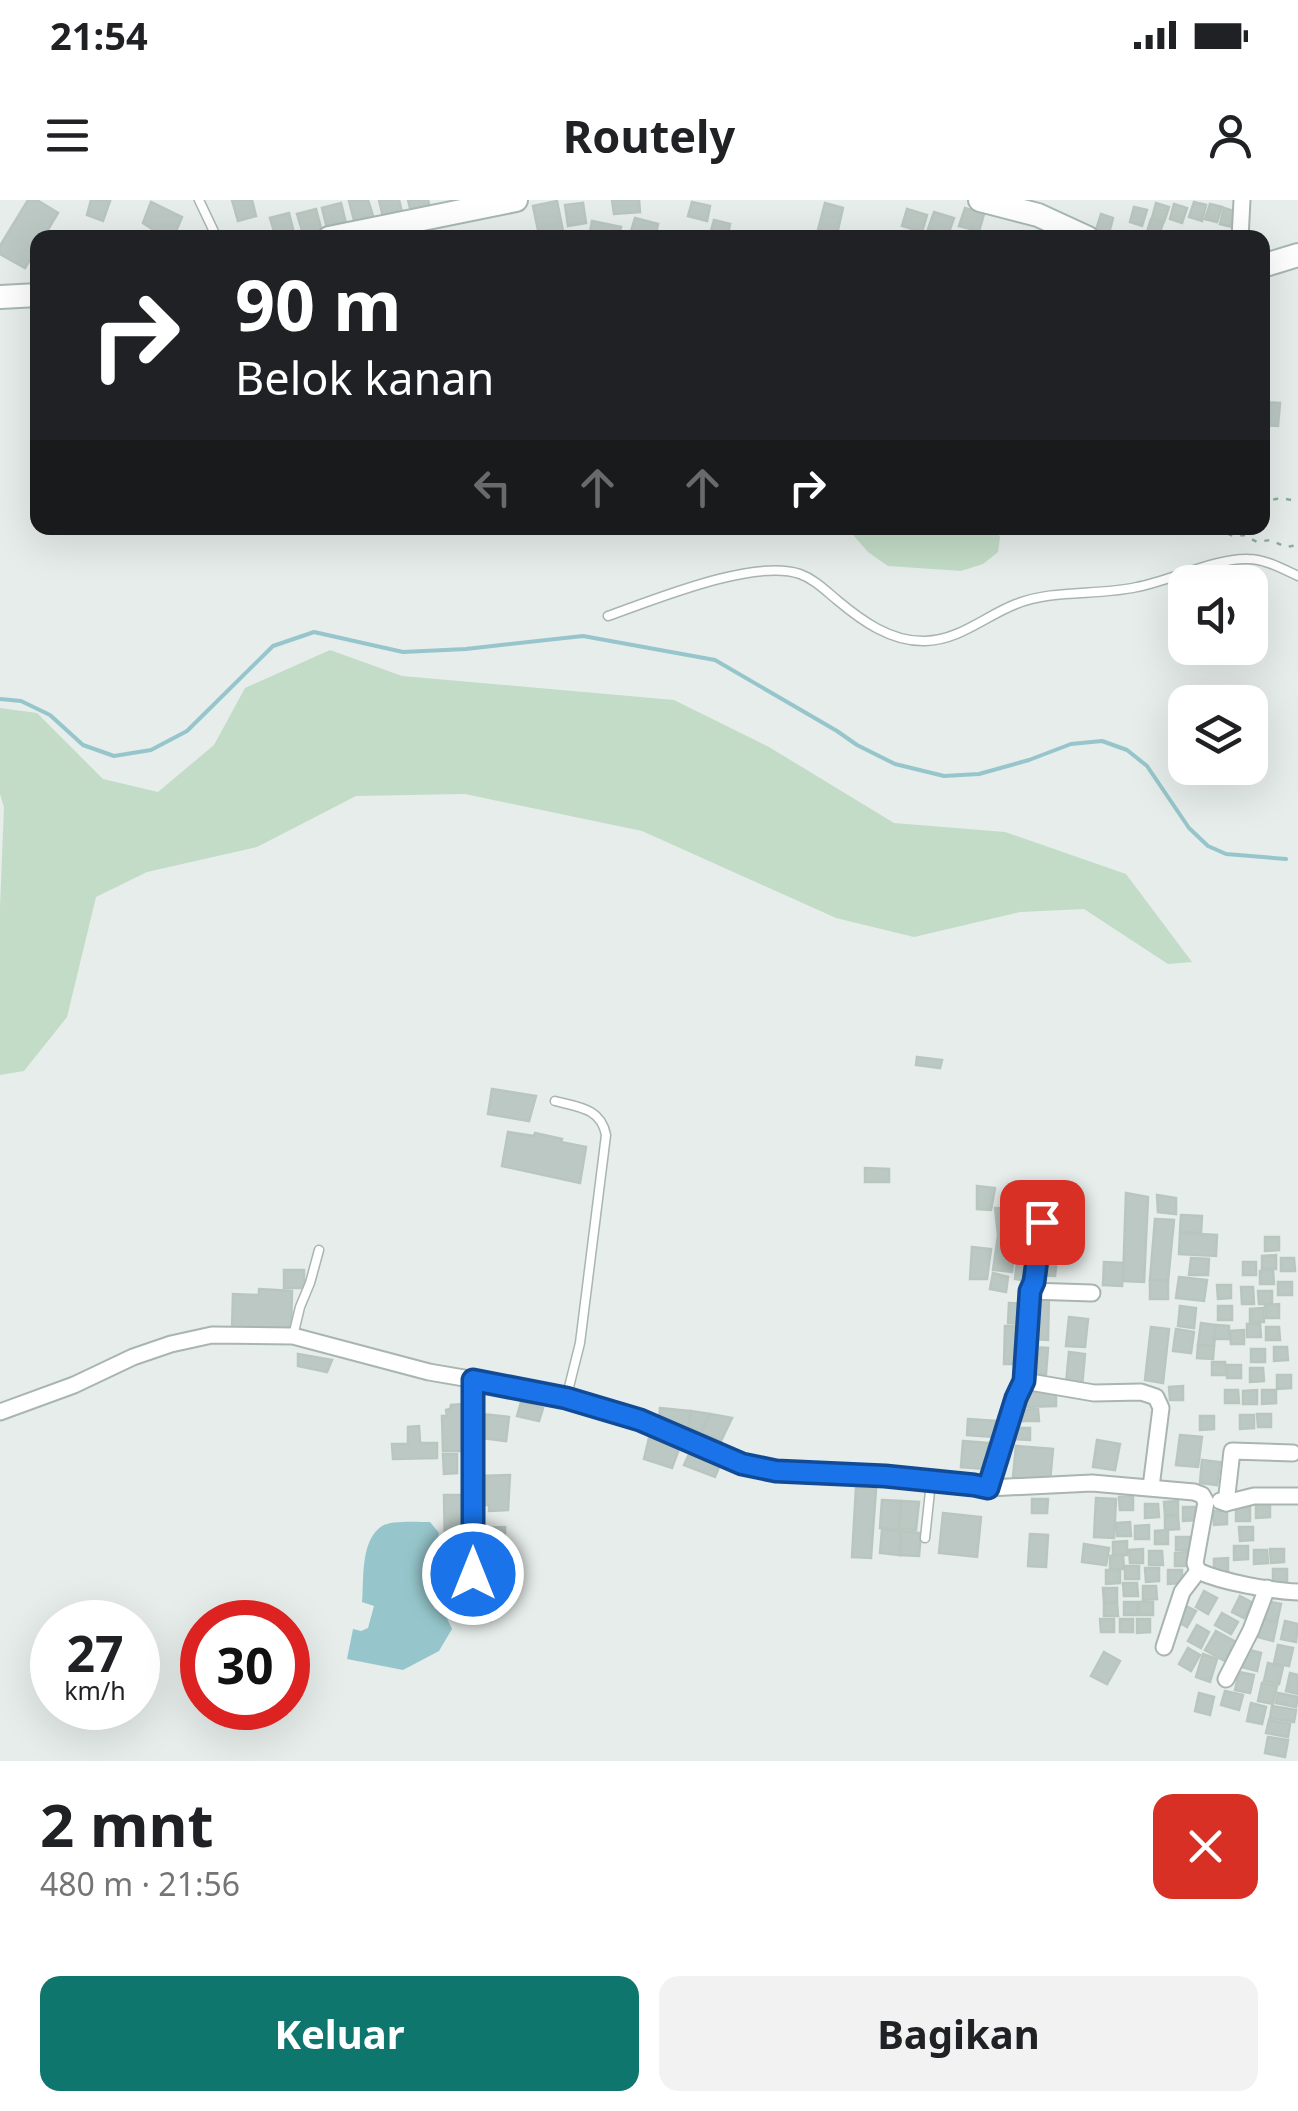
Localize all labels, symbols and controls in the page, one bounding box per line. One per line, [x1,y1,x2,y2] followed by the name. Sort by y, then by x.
[50,9,148,61] text: 21:54
[563,105,735,166] text: Routely
[40,108,95,163] icon: menu
[1203,108,1258,163] icon: person
[235,256,402,352] text: 90 m
[70,270,200,400] icon: right
[235,347,494,408] text: Belok kanan
[465,460,520,515] icon: left
[570,460,625,515] icon: ahead
[675,460,730,515] icon: ahead
[780,460,835,515] icon: right
[1168,565,1268,785] map controls
[1168,565,1268,665] button: sound
[1168,685,1268,785] button: layers
[1000,1180,1085,1265] pin
[1015,1195,1070,1250] icon: arrive
[421,1522,525,1626] position arrow
[180,1600,310,1730] speed limit sign: 30
[66,1619,124,1687] text: 27
[64,1673,126,1707] text: km/h
[40,1783,213,1865] text: 2 mnt
[1153,1794,1258,1899] button: close
[40,1862,240,1905] text: 480 m · 21:56
[40,1976,639,2091] button: Keluar
[659,1976,1258,2091] button: Bagikan

